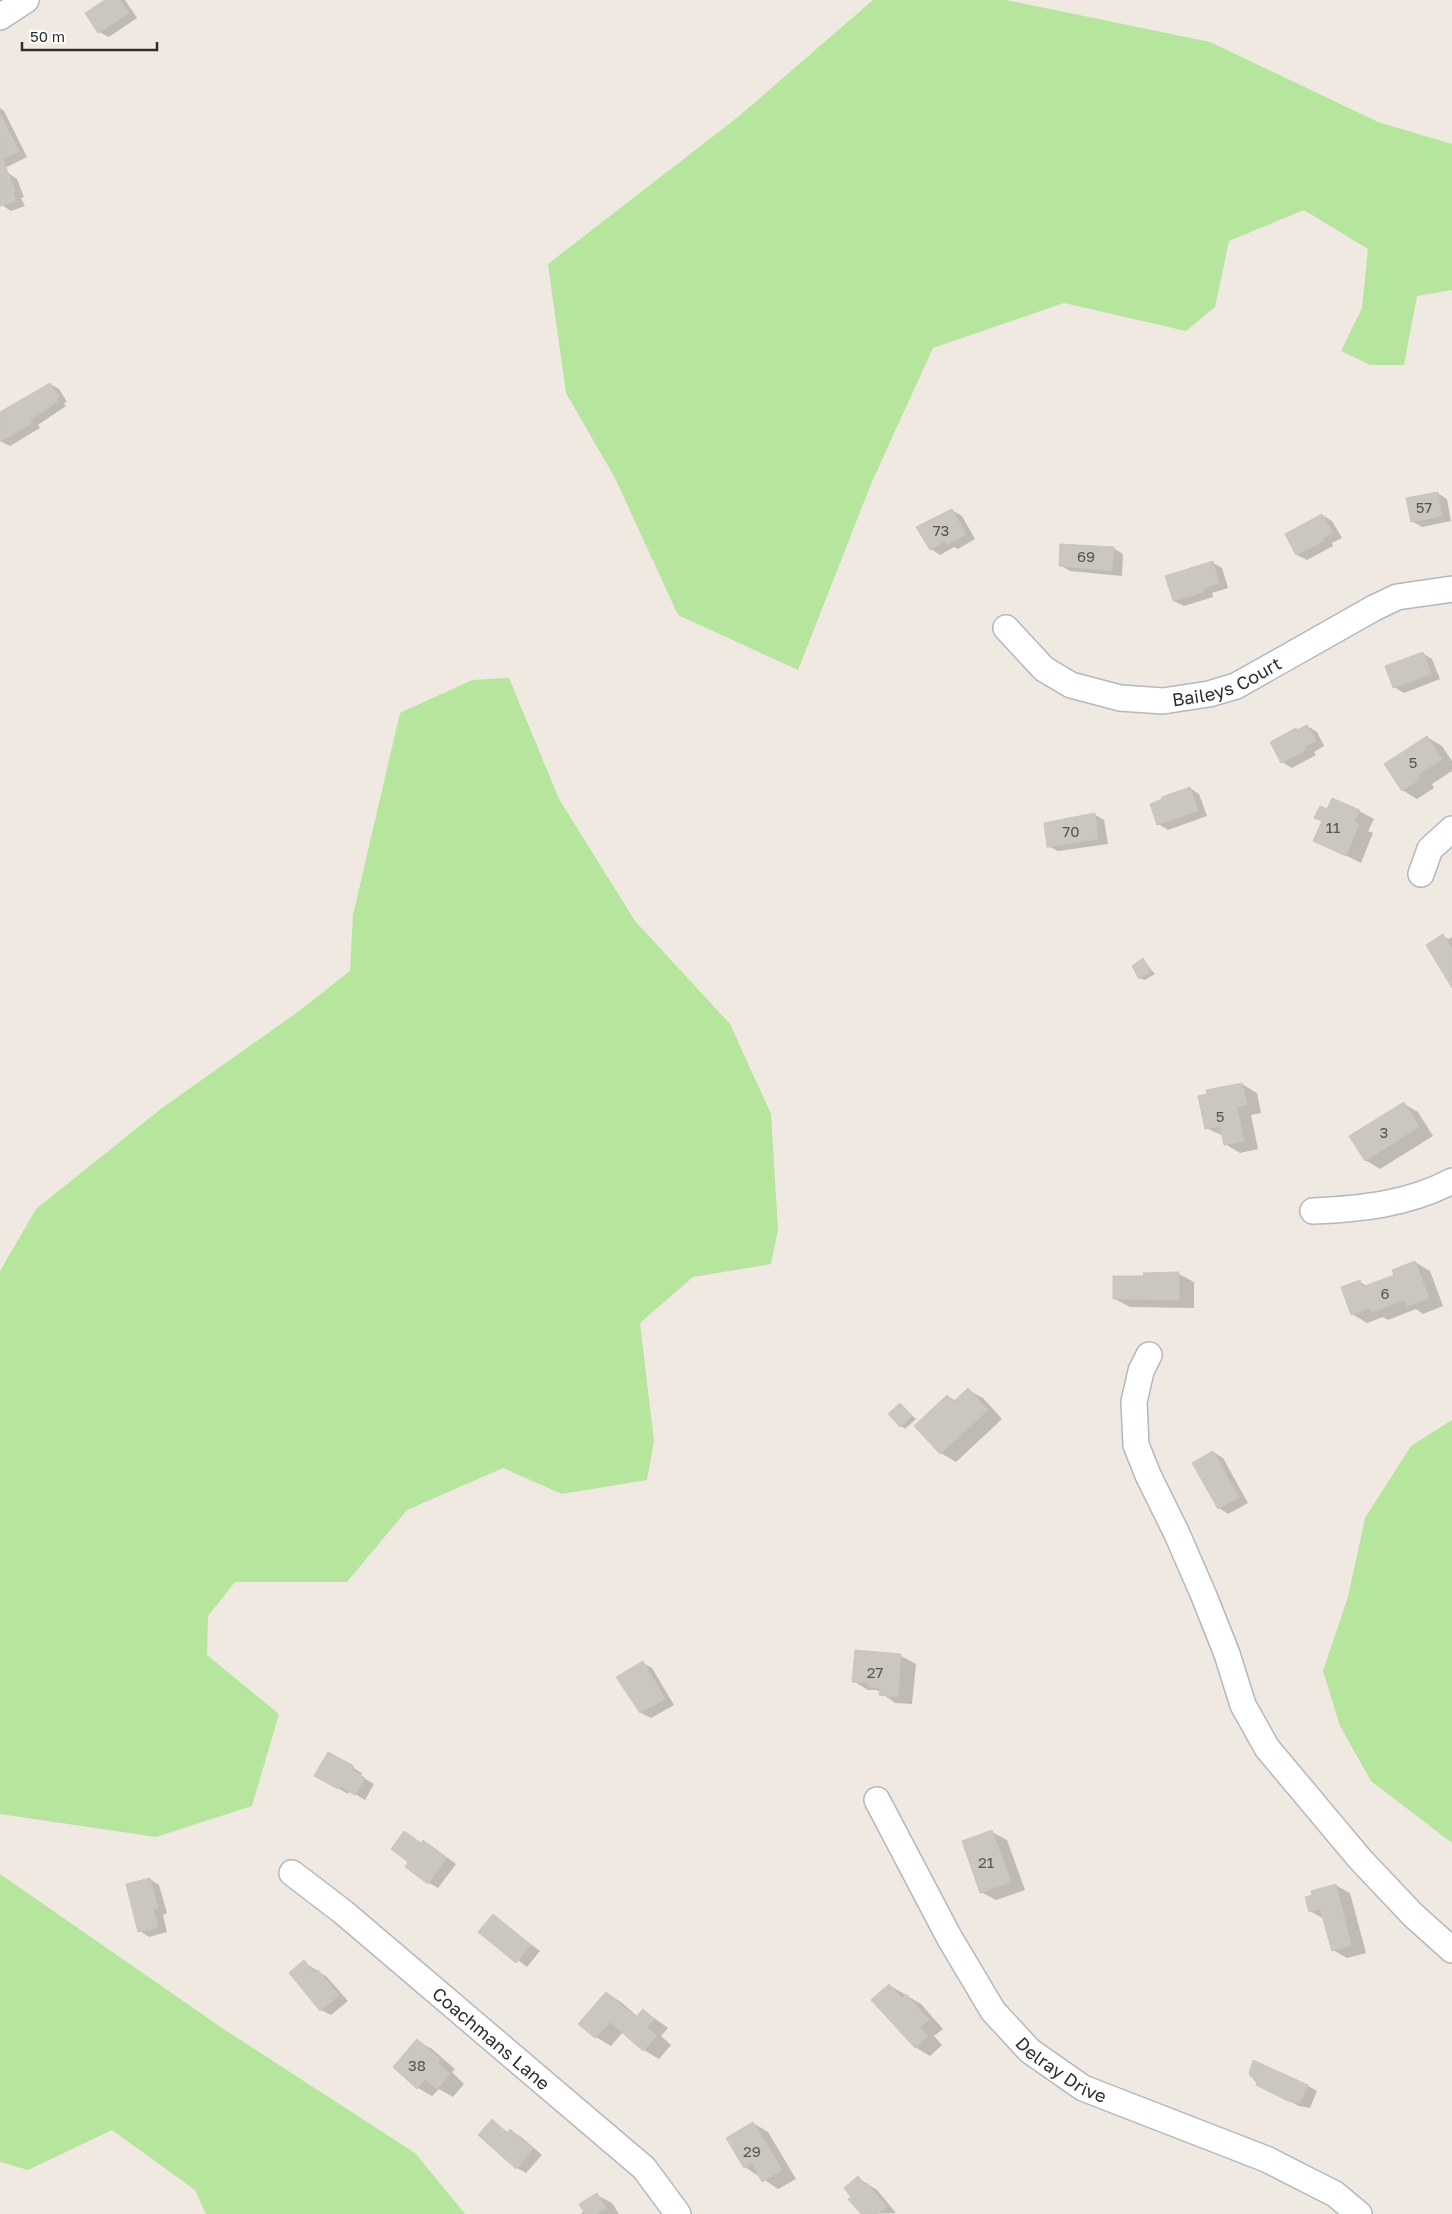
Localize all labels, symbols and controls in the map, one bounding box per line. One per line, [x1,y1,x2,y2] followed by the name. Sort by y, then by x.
[22,20,158,52] scale bar
[30,27,65,45] text: 50 m
[1416,498,1432,516] house number: 57
[933,521,949,539] house number: 73
[1077,547,1095,565] house number: 69
[1170,652,1285,710] street label: Baileys Court
[1409,753,1417,771] house number: 5
[1326,818,1340,836] house number: 11
[1062,822,1080,840] house number: 70
[1216,1107,1224,1125] house number: 5
[1380,1123,1388,1141] house number: 3
[1380,1284,1390,1302] house number: 6
[867,1663,883,1681] house number: 27
[978,1853,994,1871] house number: 21
[428,1982,555,2094] street label: Coachmans Lane
[1011,2032,1110,2107] street label: Delray Drive
[408,2056,426,2074] house number: 38
[743,2142,761,2160] house number: 29

